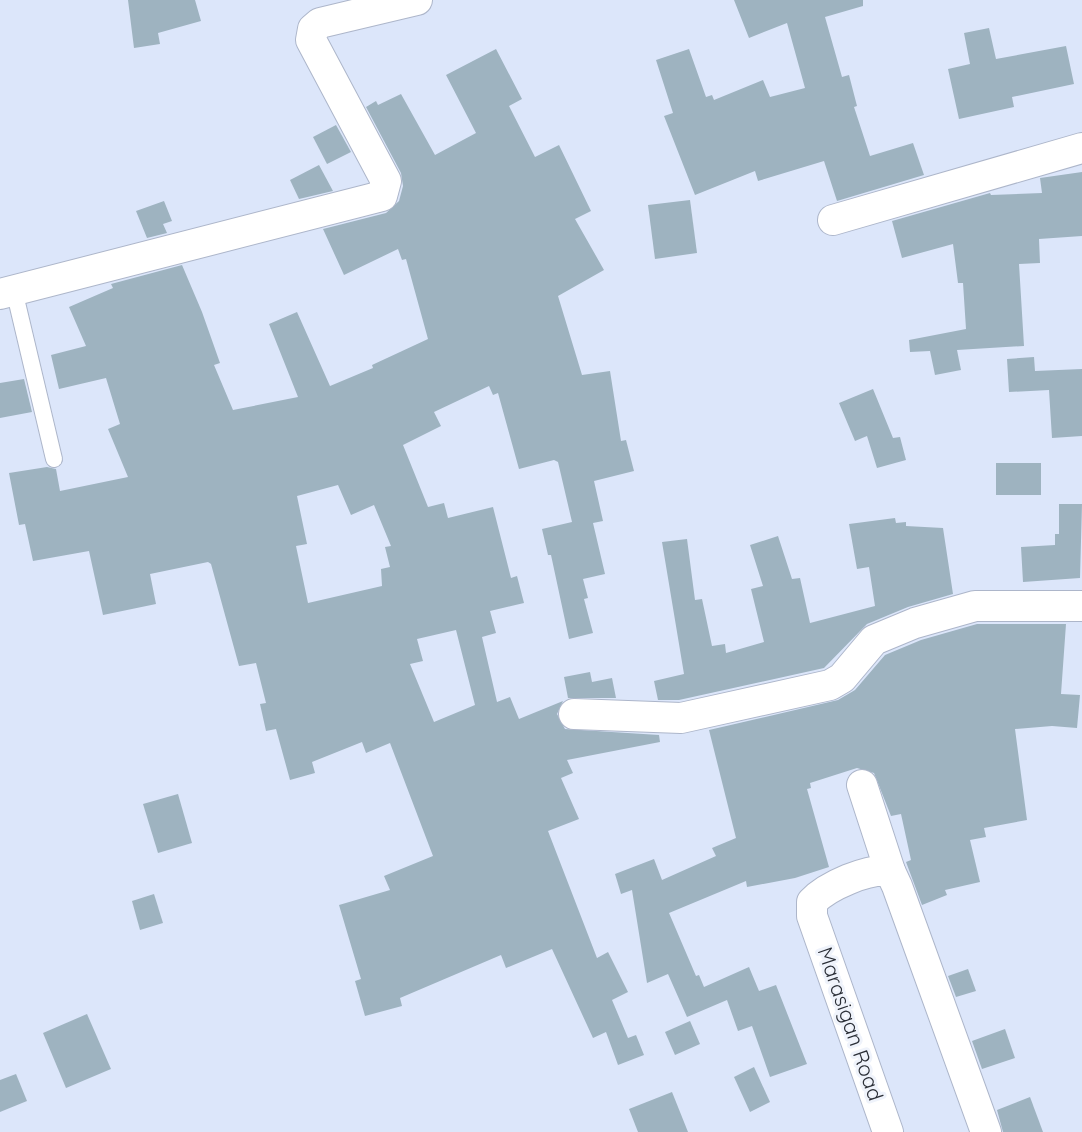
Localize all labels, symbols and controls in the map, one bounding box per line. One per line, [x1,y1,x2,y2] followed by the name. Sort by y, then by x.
[812,943,889,1104] street label: Marasigan Road

